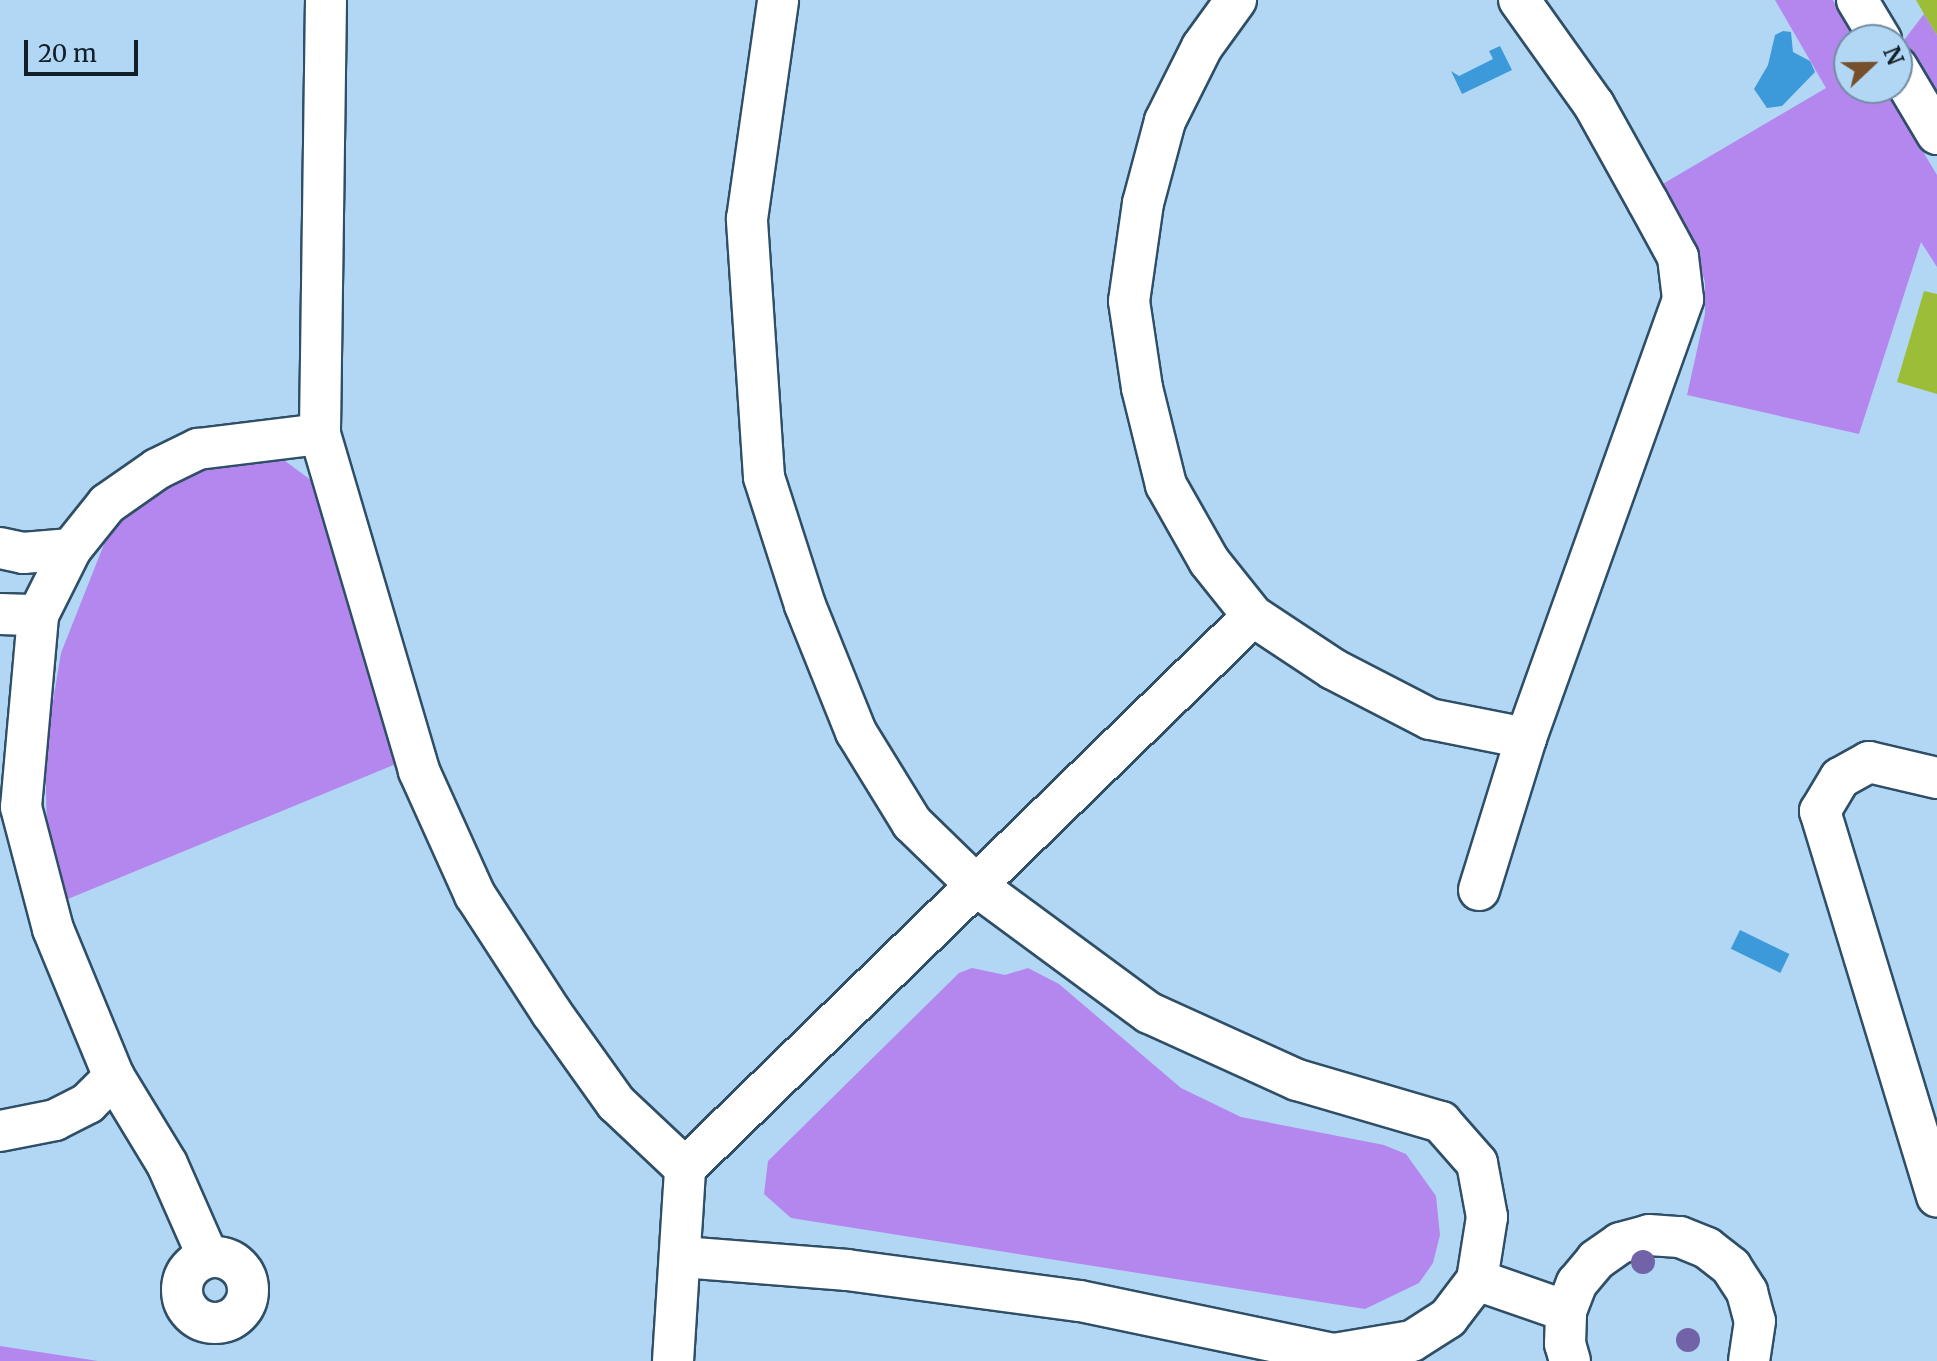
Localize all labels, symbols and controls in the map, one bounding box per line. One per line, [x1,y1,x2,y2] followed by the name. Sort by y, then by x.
[28,24,142,74] scale bar
[1833,24,1913,104] north arrow
[38,38,97,69] text: 20 m
[1877,42,1910,69] text: N

